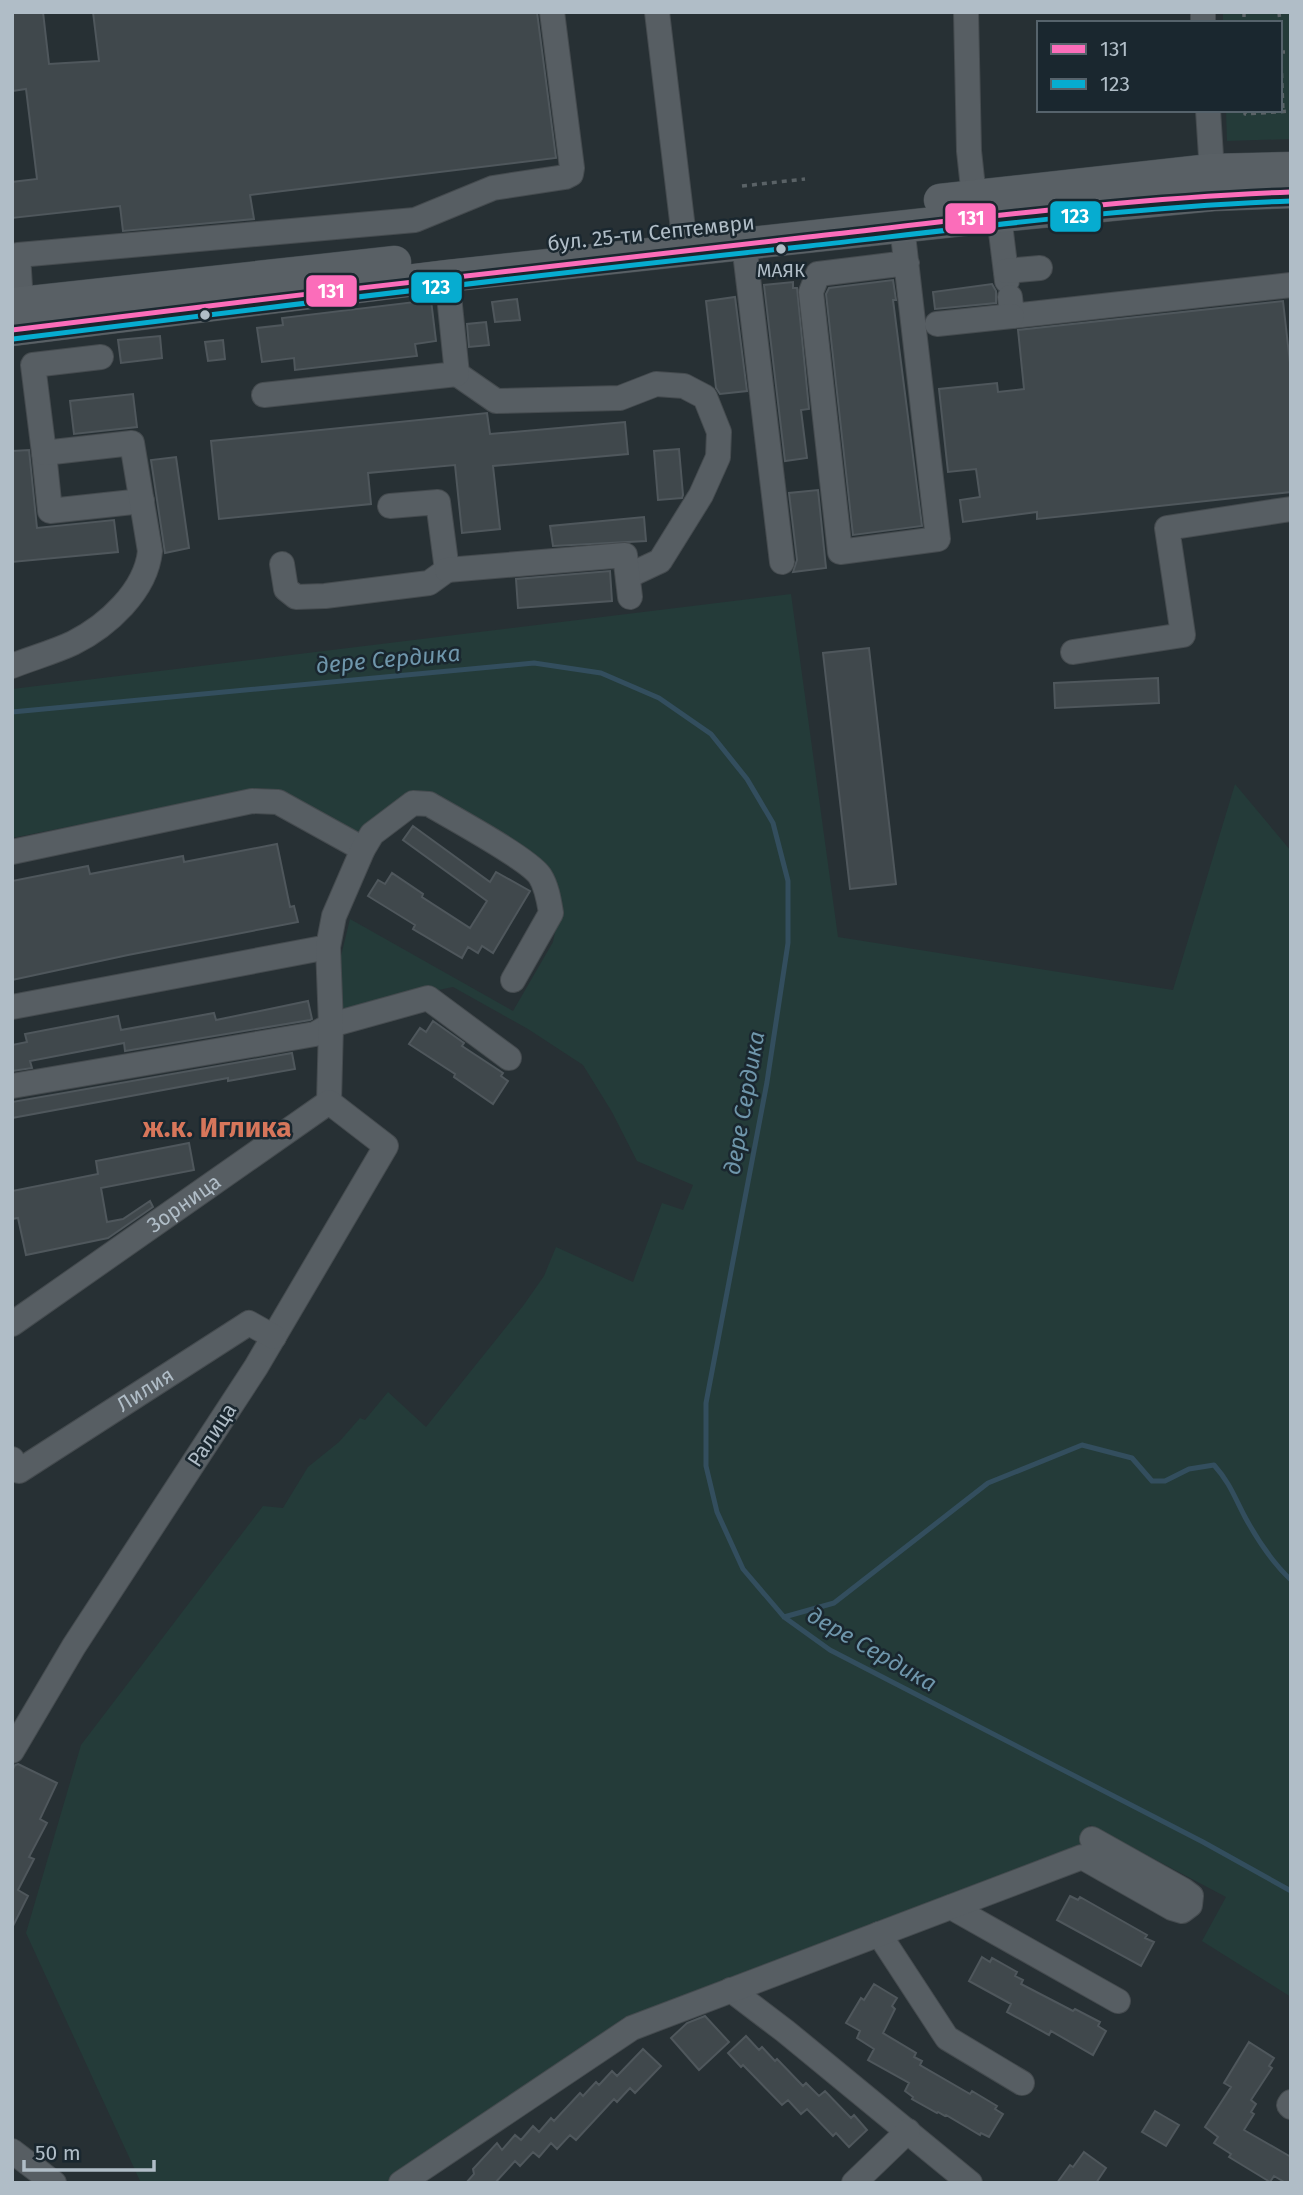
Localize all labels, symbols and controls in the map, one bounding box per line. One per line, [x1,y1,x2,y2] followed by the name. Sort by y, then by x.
[1037,21,1282,112] legend
[1100,36,1128,62] text: 131
[1100,71,1130,97] text: 123
[1049,200,1102,233] line badge: 123
[944,202,997,235] line badge: 131
[1061,205,1089,228] text: 123
[957,207,985,230] text: 131
[546,209,756,257] street label: бул. 25-ти Септември
[774,242,788,256] marker: МАЯК
[757,259,805,282] place label: МАЯК
[410,271,463,304] line badge: 123
[305,274,358,308] line badge: 131
[422,276,450,299] text: 123
[317,280,345,303] text: 131
[198,308,212,322] unlabelled marker
[315,639,461,679] water label: дере Сердика
[718,1029,770,1177] water label: дере Сердика
[142,1111,292,1144] district label: ж.к. Иглика
[142,1169,226,1238] street label: Зорница
[112,1362,179,1418] street label: Лилия
[182,1398,242,1472] street label: Ралица
[802,1601,942,1697] water label: дере Сердика
[24,2128,154,2172] scale bar
[35,2140,81,2166] text: 50 m

